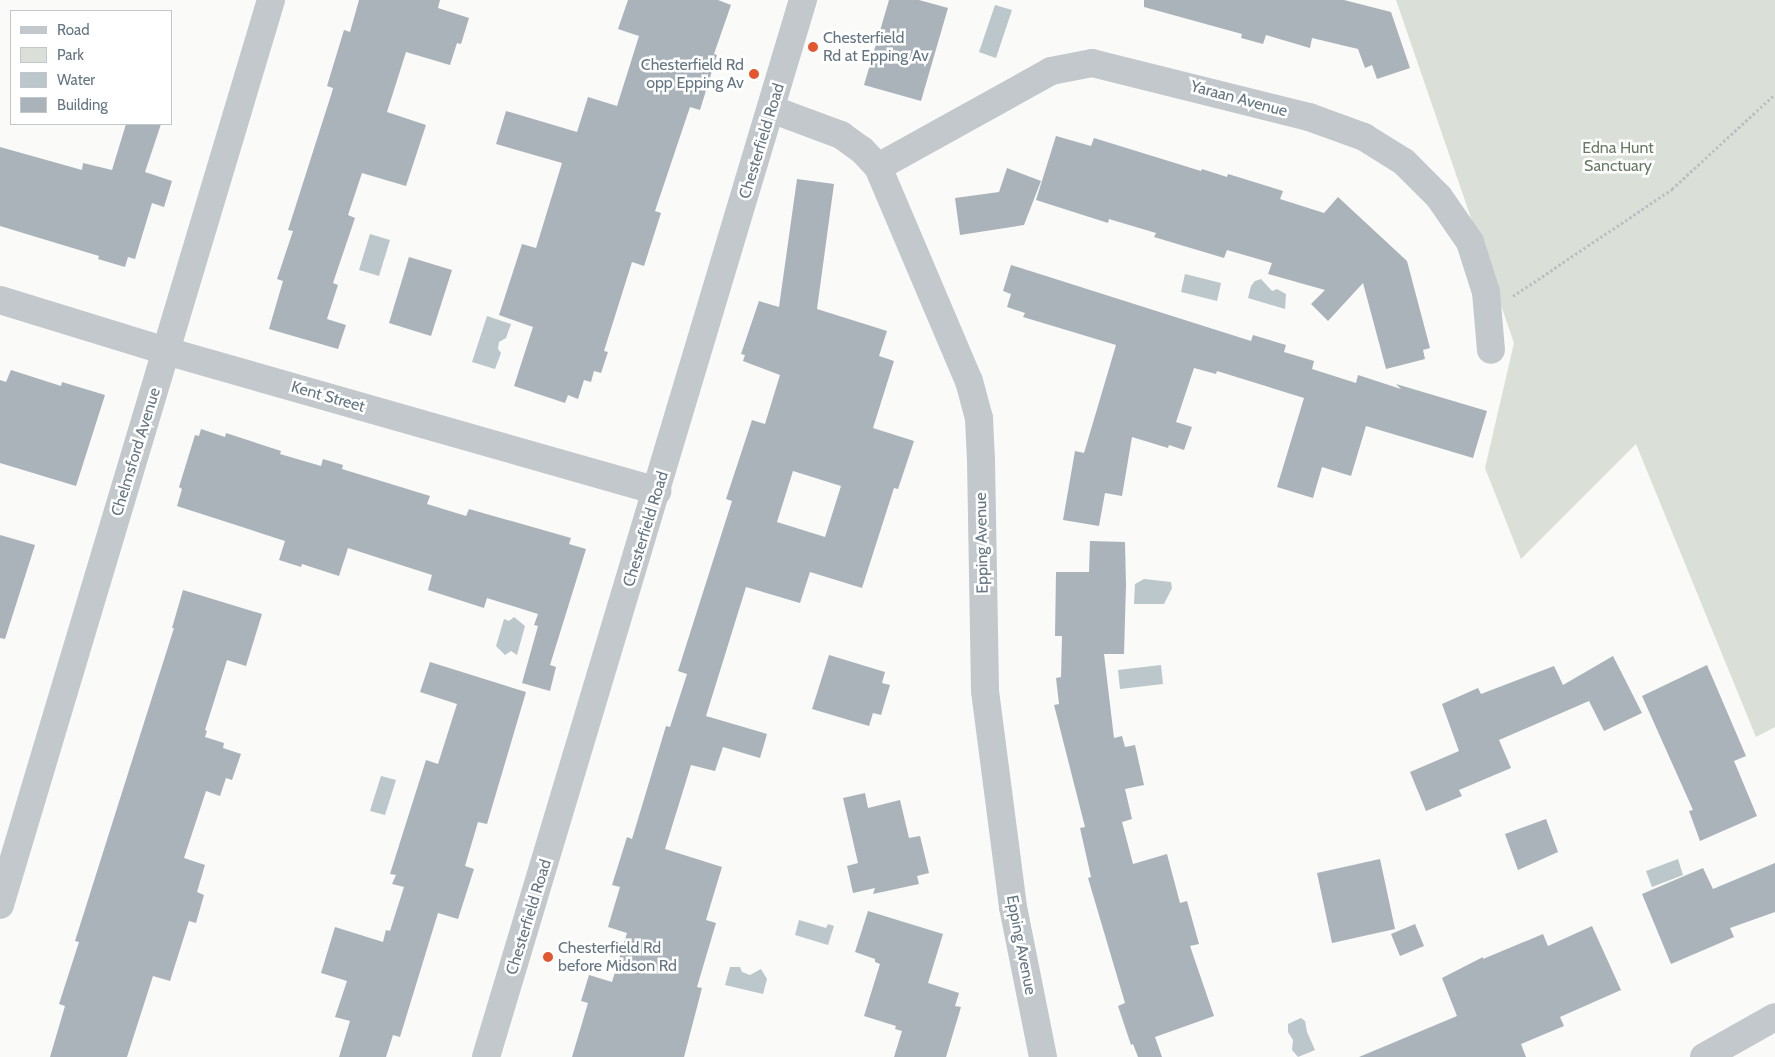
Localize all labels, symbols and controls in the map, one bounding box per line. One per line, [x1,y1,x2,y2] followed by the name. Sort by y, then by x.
[10,10,172,125] legend
[57,21,90,39] text: Road
[823,28,929,66] place label: Chesterfield Rd at Epping Av
[807,41,819,53] marker: Chesterfield Rd at Epping Av
[57,46,84,64] text: Park
[641,55,744,93] place label: Chesterfield Rd opp Epping Av
[748,68,760,80] marker: Chesterfield Rd opp Epping Av
[57,71,95,89] text: Water
[1189,77,1289,121] street label: Yaraan Avenue
[735,81,789,201] street label: Chesterfield Road
[57,96,108,114] text: Building
[1582,138,1654,176] park label: Edna Hunt Sanctuary
[289,377,367,417] street label: Kent Street
[107,386,165,518] street label: Chelmsford Avenue
[619,469,673,589] street label: Chesterfield Road
[972,492,992,594] street label: Epping Avenue
[502,857,556,977] street label: Chesterfield Road
[1002,894,1040,996] street label: Epping Avenue
[558,938,677,976] place label: Chesterfield Rd before Midson Rd
[542,951,554,963] marker: Chesterfield Rd before Midson Rd

